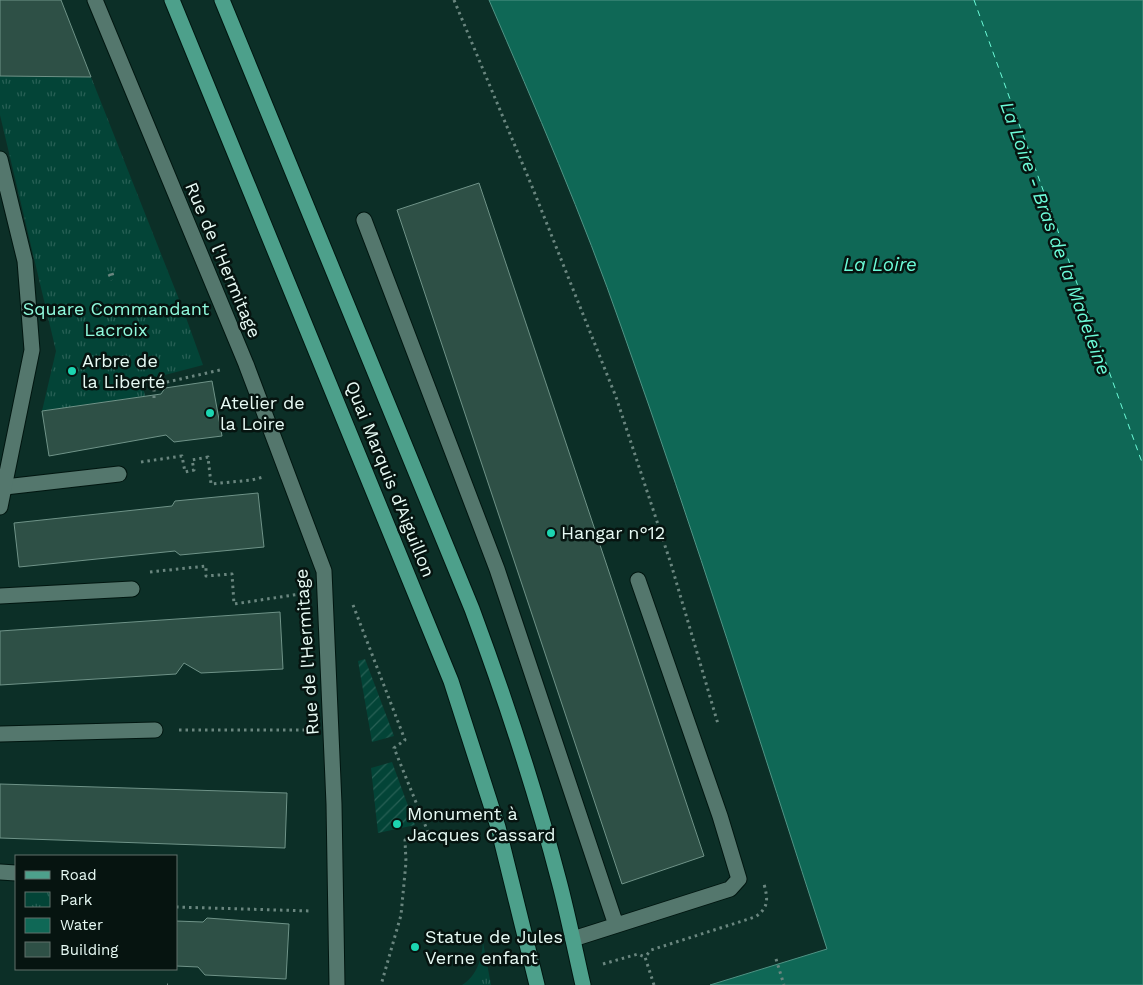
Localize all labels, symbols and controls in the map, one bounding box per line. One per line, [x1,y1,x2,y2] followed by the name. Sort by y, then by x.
[995,98,1116,378] water label: La Loire - Bras de la Madeleine
[181,179,266,341] street label: Rue de l'Hermitage
[843,253,917,276] water label: La Loire
[23,298,210,340] park label: Square Commandant Lacroix
[82,350,165,392] place label: Arbre de la Liberté
[66,365,78,377] marker: Arbre de la Liberté
[341,378,439,580] street label: Quai Marquis d'Aiguillon
[220,392,305,434] place label: Atelier de la Loire
[204,407,216,419] marker: Atelier de la Loire
[561,522,665,543] place label: Hangar n°12
[545,527,557,539] marker: Hangar n°12
[290,568,323,736] street label: Rue de l'Hermitage
[407,803,556,845] place label: Monument à Jacques Cassard
[391,818,403,830] marker: Monument à Jacques Cassard
[15,855,178,970] legend
[60,866,97,884] text: Road
[60,891,93,909] text: Park
[60,916,103,934] text: Water
[425,926,563,968] place label: Statue de Jules Verne enfant
[60,941,118,959] text: Building
[409,941,421,953] marker: Statue de Jules Verne enfant

